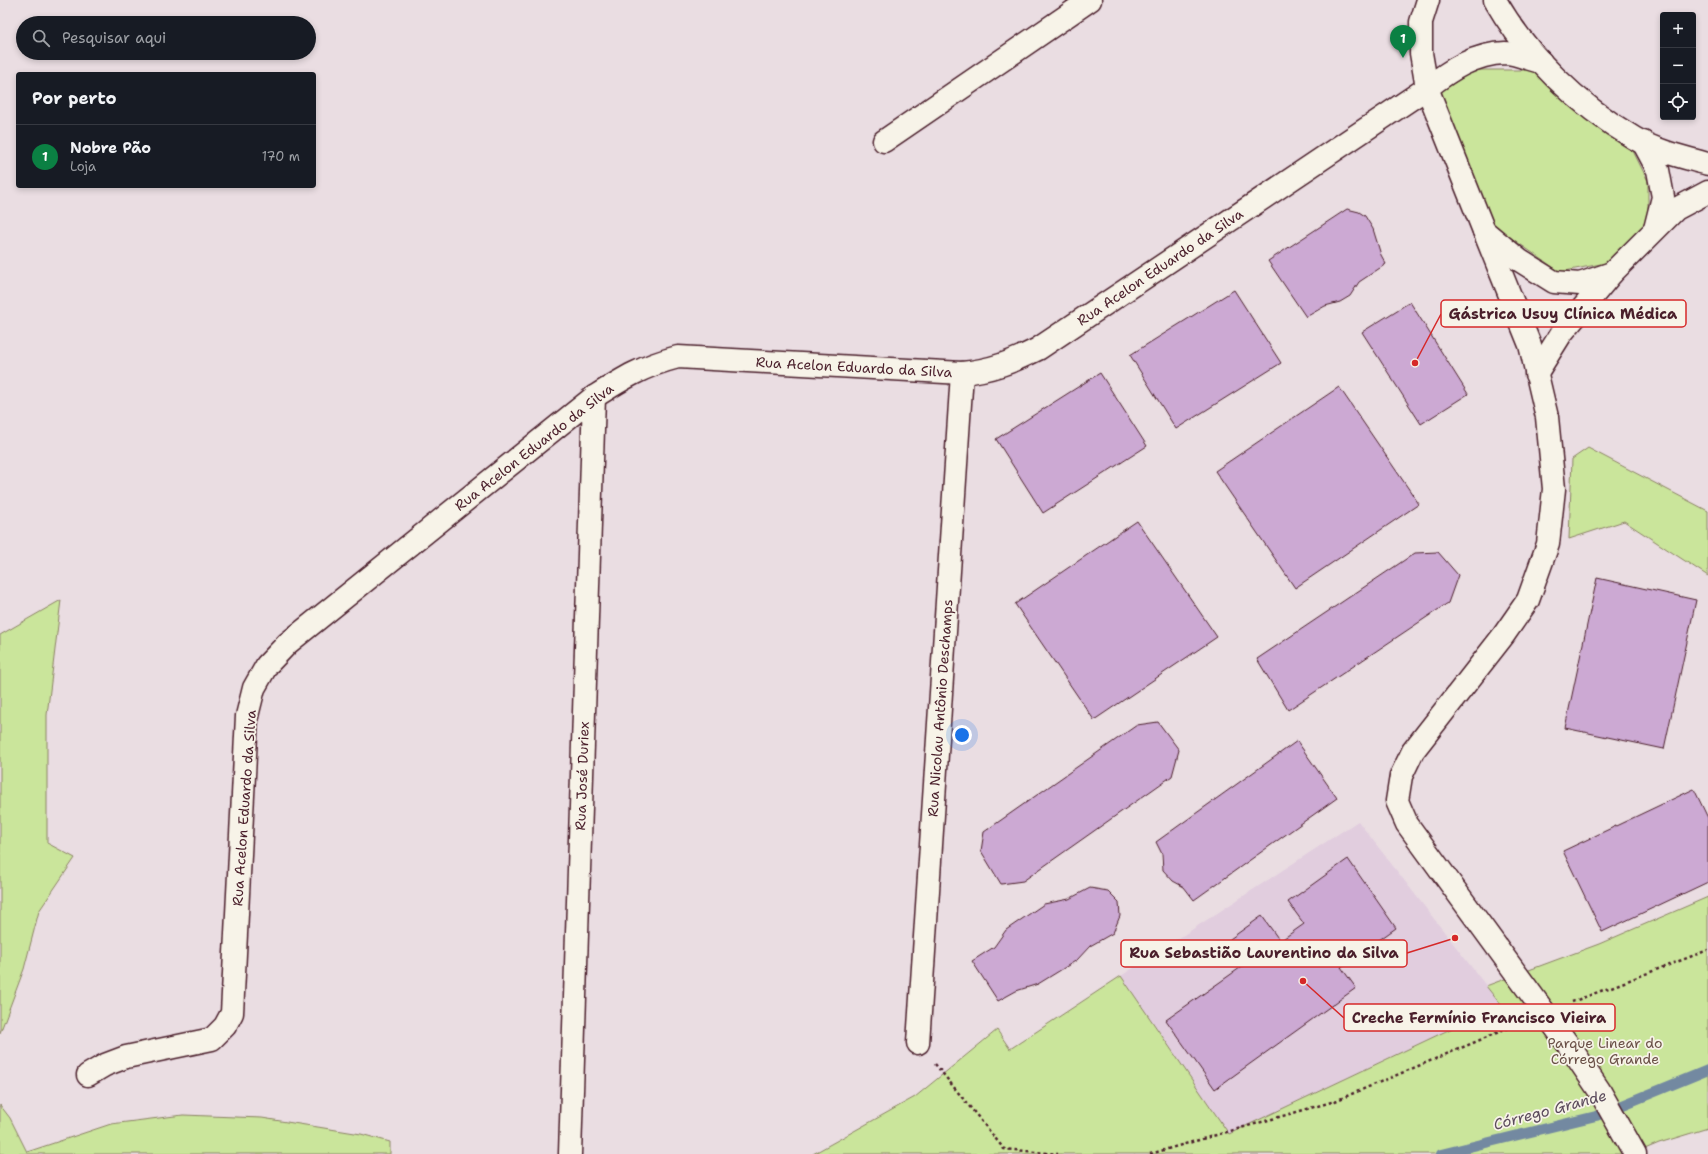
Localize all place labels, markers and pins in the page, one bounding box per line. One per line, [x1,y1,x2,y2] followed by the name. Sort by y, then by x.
[1390,25,1416,58] pin: 1
[1441,300,1686,327] callout: Gástrica Usuy Clínica Médica
[1121,940,1407,967] callout: Rua Sebastião Laurentino da Silva
[1344,1004,1615,1031] callout: Creche Fermínio Francisco Vieira

